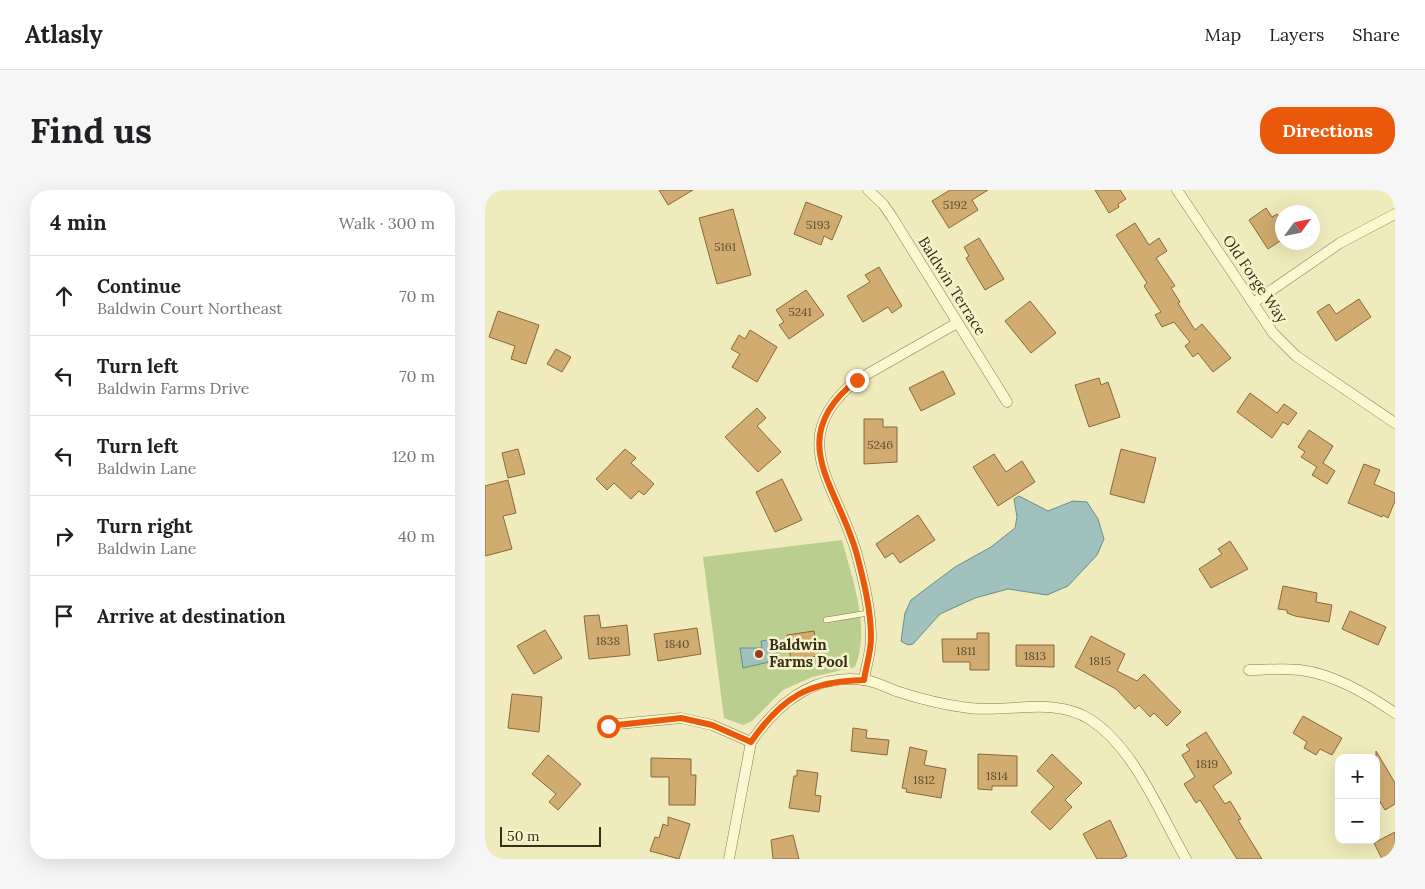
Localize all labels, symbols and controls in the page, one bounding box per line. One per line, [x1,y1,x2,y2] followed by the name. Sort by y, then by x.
[25,19,103,50] text: Atlasly
[1205,23,1241,46] text: Map
[1269,23,1324,46] text: Layers
[1352,23,1400,46] text: Share
[1260,107,1395,154] button: Directions
[30,108,152,153] text: Find us
[943,197,967,212] house number: 5192
[1275,205,1320,250] north arrow
[50,209,107,236] text: 4 min
[339,213,435,233] text: Walk · 300 m
[806,217,831,232] house number: 5193
[1219,231,1292,326] street label: Old Forge Way
[914,233,990,339] street label: Baldwin Terrace
[714,239,736,254] house number: 5161
[97,274,181,298] text: Continue
[50,282,78,310] icon: ahead
[399,286,435,306] text: 70 m
[97,298,283,318] text: Baldwin Court Northeast
[788,304,812,319] house number: 5241
[97,354,178,378] text: Turn left
[50,362,78,390] icon: left
[399,366,435,386] text: 70 m
[846,369,869,392] route end
[97,378,250,398] text: Baldwin Farms Drive
[97,434,178,458] text: Turn left
[867,437,893,452] house number: 5246
[50,442,78,470] icon: left
[392,446,435,466] text: 120 m
[97,458,197,478] text: Baldwin Lane
[97,514,193,538] text: Turn right
[50,522,78,550] icon: right
[398,526,435,546] text: 40 m
[97,538,197,558] text: Baldwin Lane
[50,602,78,630] icon: arrive
[97,604,286,628] text: Arrive at destination
[596,633,621,648] house number: 1838
[769,635,848,671] place label: Baldwin Farms Pool
[664,636,690,651] house number: 1840
[956,643,976,658] house number: 1811
[753,648,765,660] marker: Baldwin Farms Pool
[1024,648,1046,663] house number: 1813
[1089,653,1111,668] house number: 1815
[597,715,620,738] route start
[1335,754,1380,844] map controls
[1335,754,1380,799] button: +
[1196,756,1218,771] house number: 1819
[986,768,1008,783] house number: 1814
[913,772,935,787] house number: 1812
[1335,799,1380,844] button: −
[500,824,601,847] scale bar
[507,827,540,845] text: 50 m

